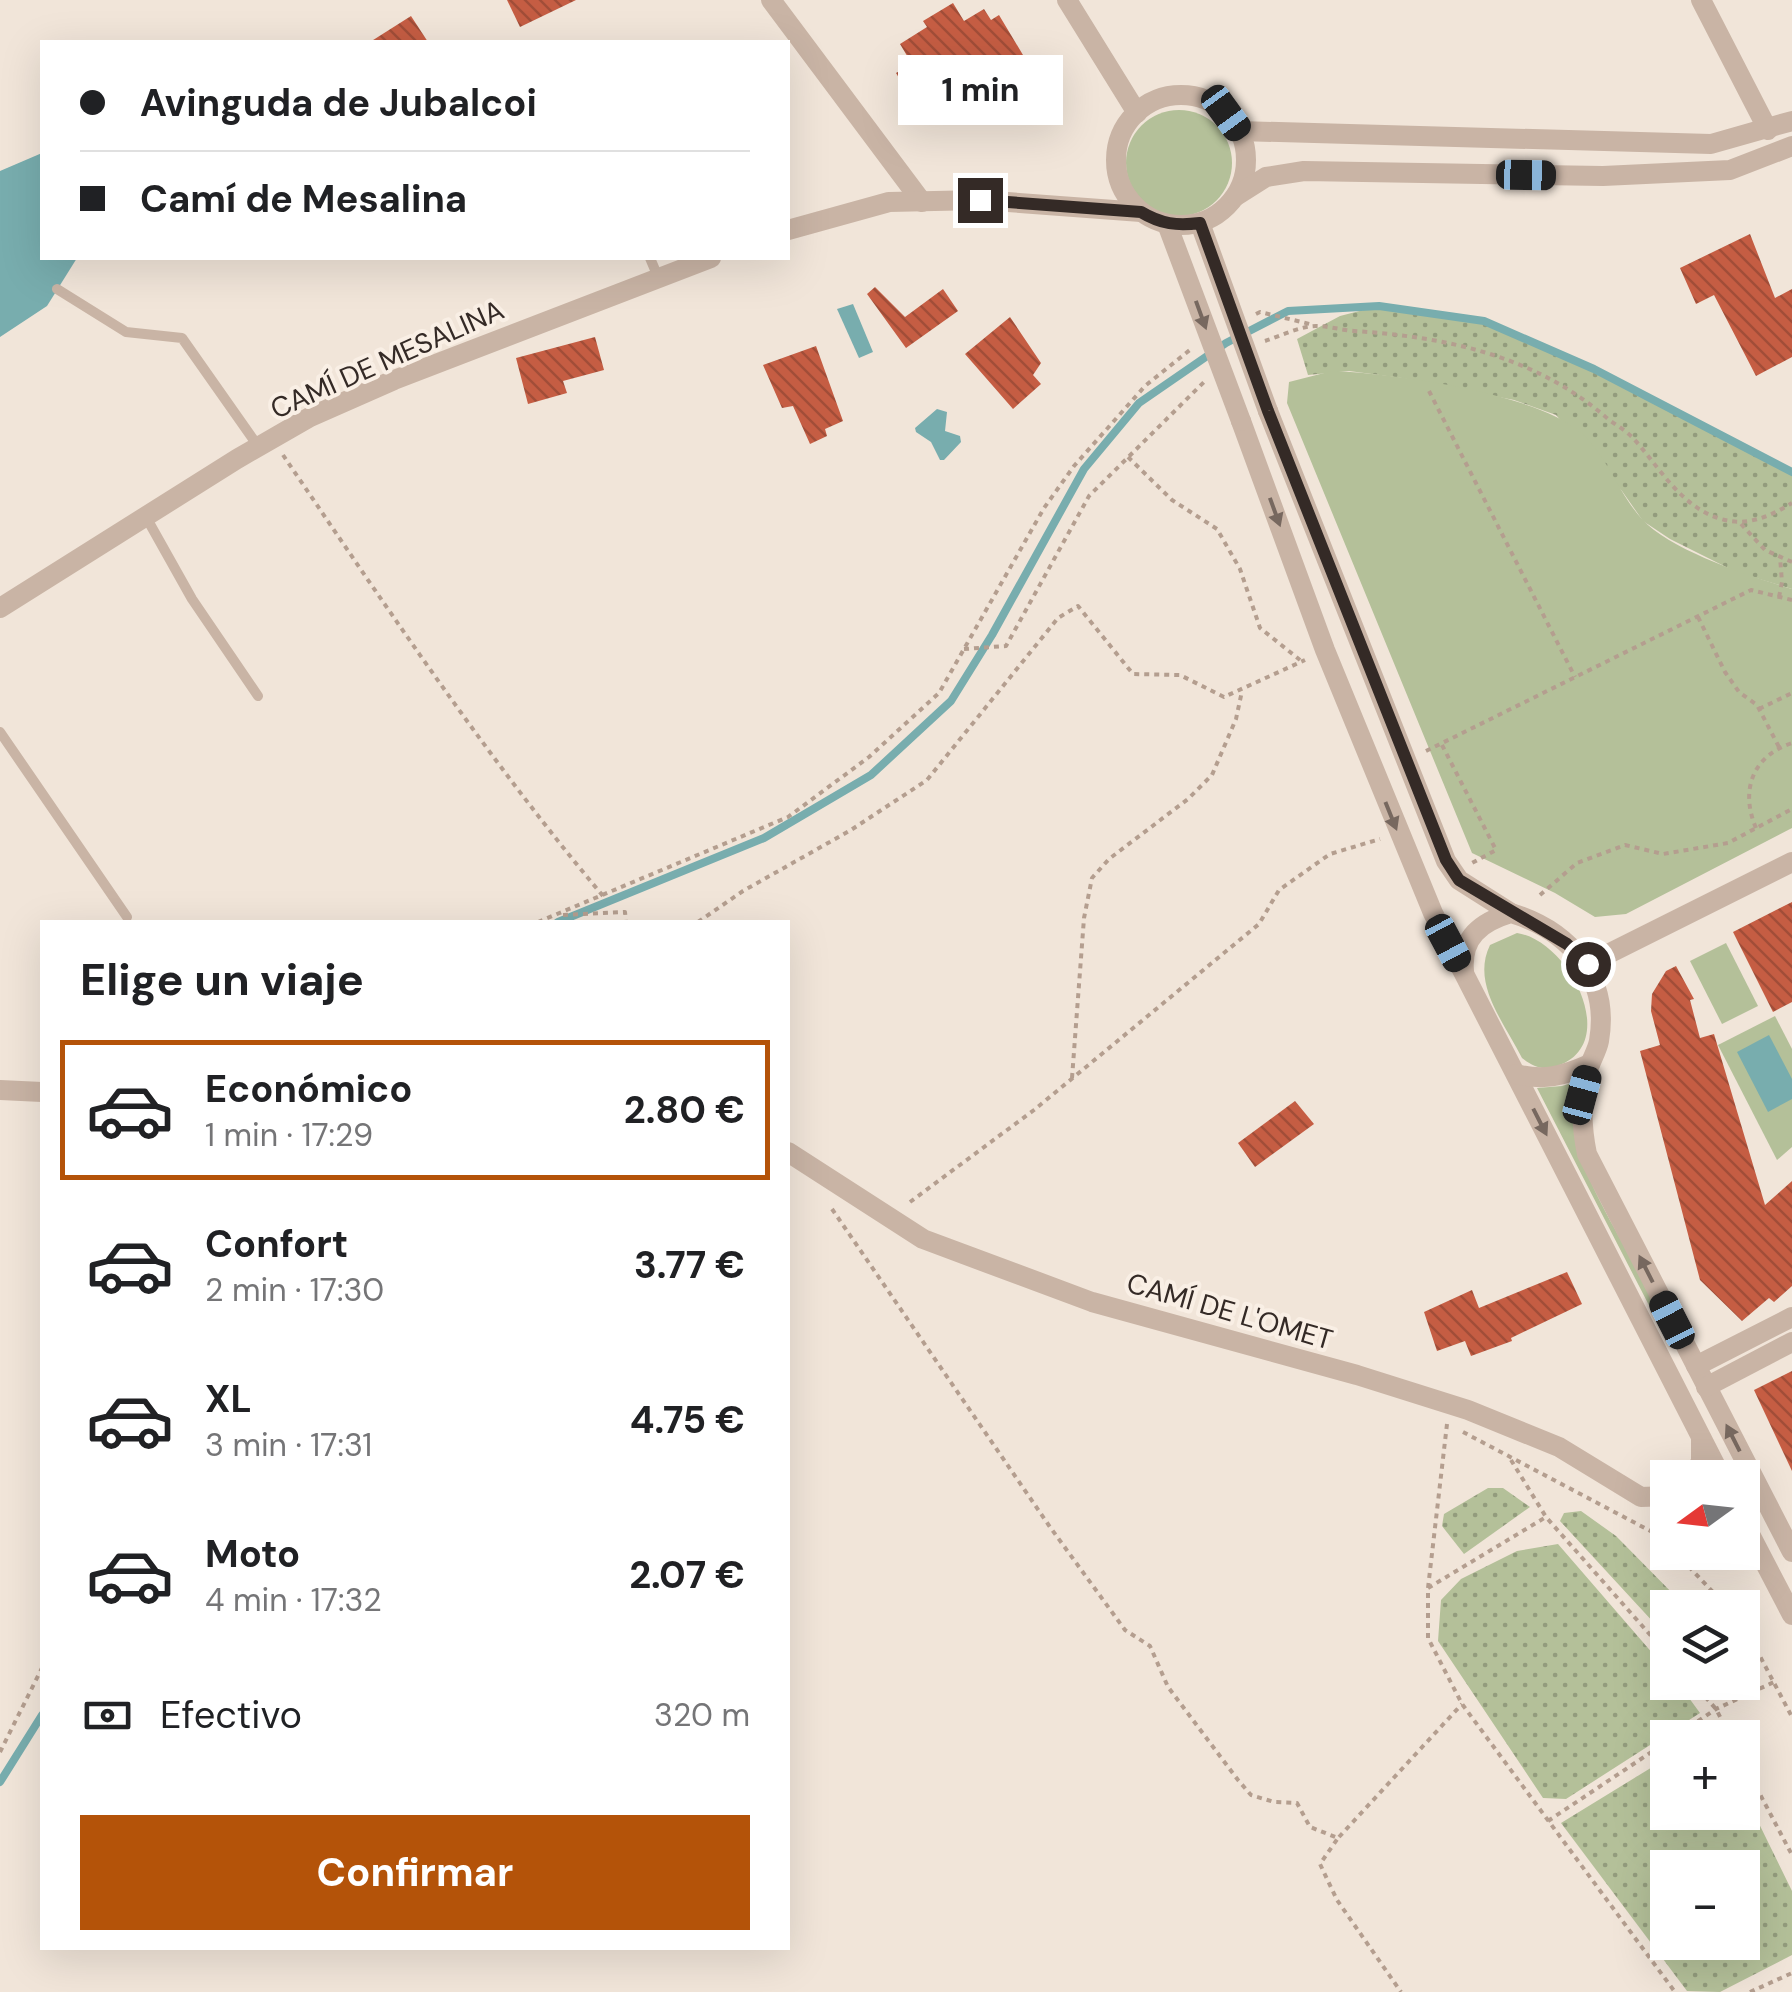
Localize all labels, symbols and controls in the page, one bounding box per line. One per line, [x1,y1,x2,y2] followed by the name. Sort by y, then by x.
[898,55,1062,125] callout: 1 min
[942,69,1019,111] text: 1 min
[140,78,537,128] text: Avinguda de Jubalcoi
[1196,80,1256,146] car
[1496,159,1556,191] car
[140,174,467,224] text: Camí de Mesalina
[958,178,1003,223] route end
[265,291,510,428] street label: CAMÍ DE MESALINA
[1194,300,1209,330] one-way arrow
[1267,498,1283,528] one-way arrow
[1384,801,1400,831] one-way arrow
[1421,909,1475,977] car
[1566,942,1611,987] route start
[80,950,364,1009] text: Elige un viaje
[1560,1062,1604,1128] car
[205,1064,412,1114] text: Económico
[85,1065,175,1155] icon: car
[624,1085,745,1135] text: 2.80 €
[1531,1107,1548,1136] one-way arrow
[205,1114,373,1156] text: 1 min · 17:29
[205,1219,348,1269] text: Confort
[85,1220,175,1310] icon: car
[634,1240,745,1290] text: 3.77 €
[1638,1254,1655,1283] one-way arrow
[1123,1264,1337,1359] street label: CAMÍ DE L'OMET
[205,1269,384,1311] text: 2 min · 17:30
[1645,1286,1699,1354] car
[205,1374,252,1424] text: XL
[85,1375,175,1465] icon: car
[630,1395,745,1445] text: 4.75 €
[205,1424,372,1466] text: 3 min · 17:31
[1725,1424,1742,1453] one-way arrow
[1650,1460,1760,1570] north arrow
[1650,1460,1760,1960] map controls
[205,1529,300,1579] text: Moto
[85,1530,175,1620] icon: car
[629,1550,745,1600] text: 2.07 €
[205,1579,382,1621] text: 4 min · 17:32
[1650,1590,1760,1700] button: layers
[80,1688,135,1743] icon: cash
[160,1690,302,1740] text: Efectivo
[654,1694,750,1736] text: 320 m
[1650,1720,1760,1830] button: +
[80,1815,750,1930] button: Confirmar
[1650,1850,1760,1960] button: −

